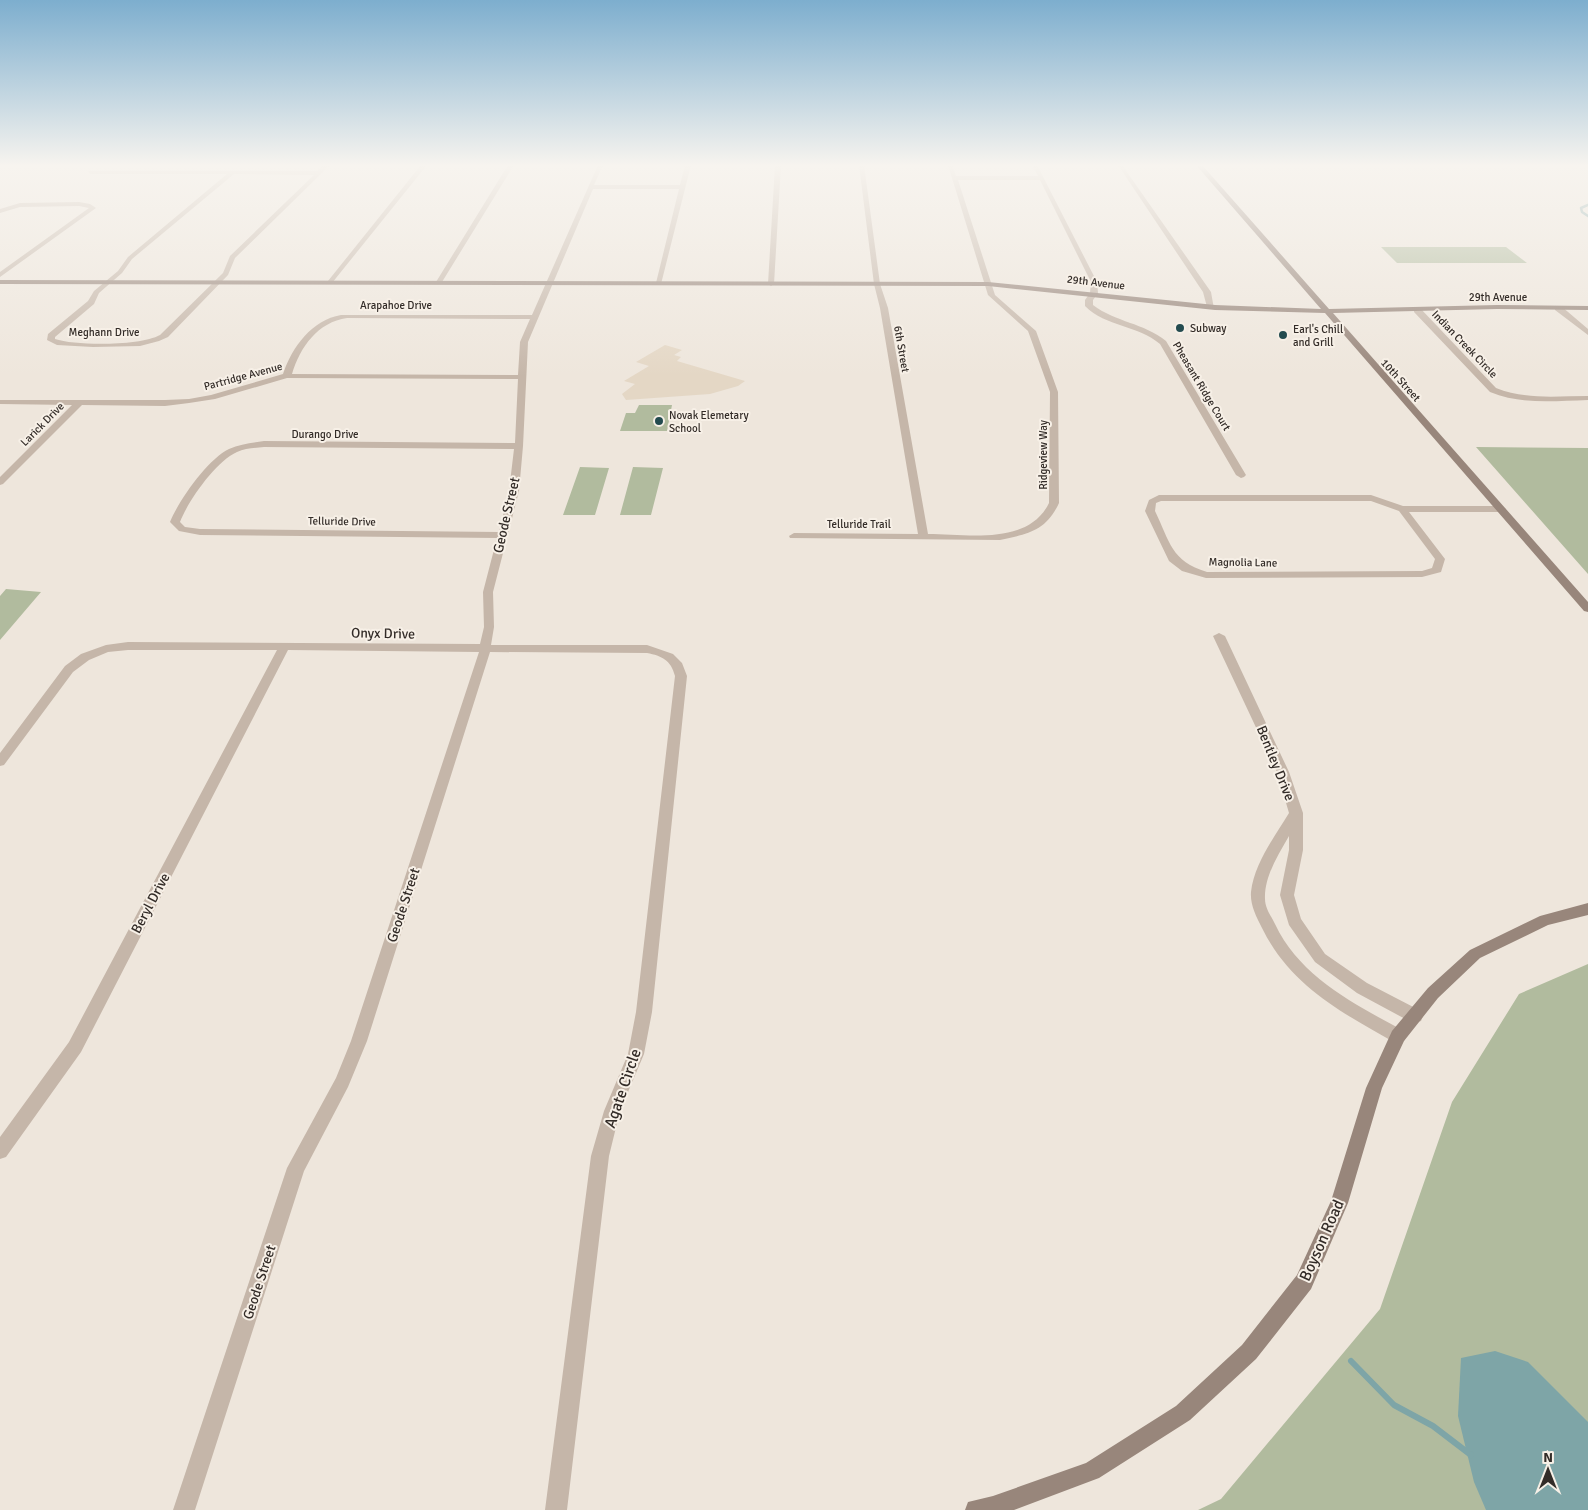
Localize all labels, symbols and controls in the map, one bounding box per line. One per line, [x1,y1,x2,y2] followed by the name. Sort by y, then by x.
[1066,272,1126,293] street label: 29th Avenue
[1469,291,1527,304] street label: 29th Avenue
[360,299,432,312] street label: Arapahoe Drive
[1429,308,1500,381] street label: Indian Creek Circle
[1174,322,1186,334] marker: Subway
[1190,322,1227,335] place label: Subway
[1293,323,1343,349] place label: Earl's Chill and Grill
[891,325,912,373] street label: 6th Street
[69,326,139,339] street label: Meghann Drive
[1277,329,1289,341] marker: Earl's Chill and Grill
[1170,339,1233,433] street label: Pheasant Ridge Court
[1378,356,1423,404] street label: 10th Street
[202,360,284,393] street label: Partridge Avenue
[18,400,67,449] street label: Larick Drive
[669,409,749,435] place label: Novak Elemetary School
[653,415,665,427] marker: Novak Elemetary School
[1037,419,1050,490] street label: Ridgeview Way
[291,428,359,441] street label: Durango Drive
[490,475,523,555] street label: Geode Street
[308,514,376,529] street label: Telluride Drive
[827,518,891,531] street label: Telluride Trail
[1208,555,1278,570] street label: Magnolia Lane
[351,624,415,643] street label: Onyx Drive
[1253,723,1298,803] street label: Bentley Drive
[383,866,424,945] street label: Geode Street
[127,870,173,936] street label: Beryl Drive
[600,1046,646,1131] street label: Agate Circle
[1295,1197,1349,1284] street label: Boyson Road
[239,1243,280,1322] street label: Geode Street
[1523,1445,1573,1495] north arrow
[1543,1449,1553,1466] text: N

